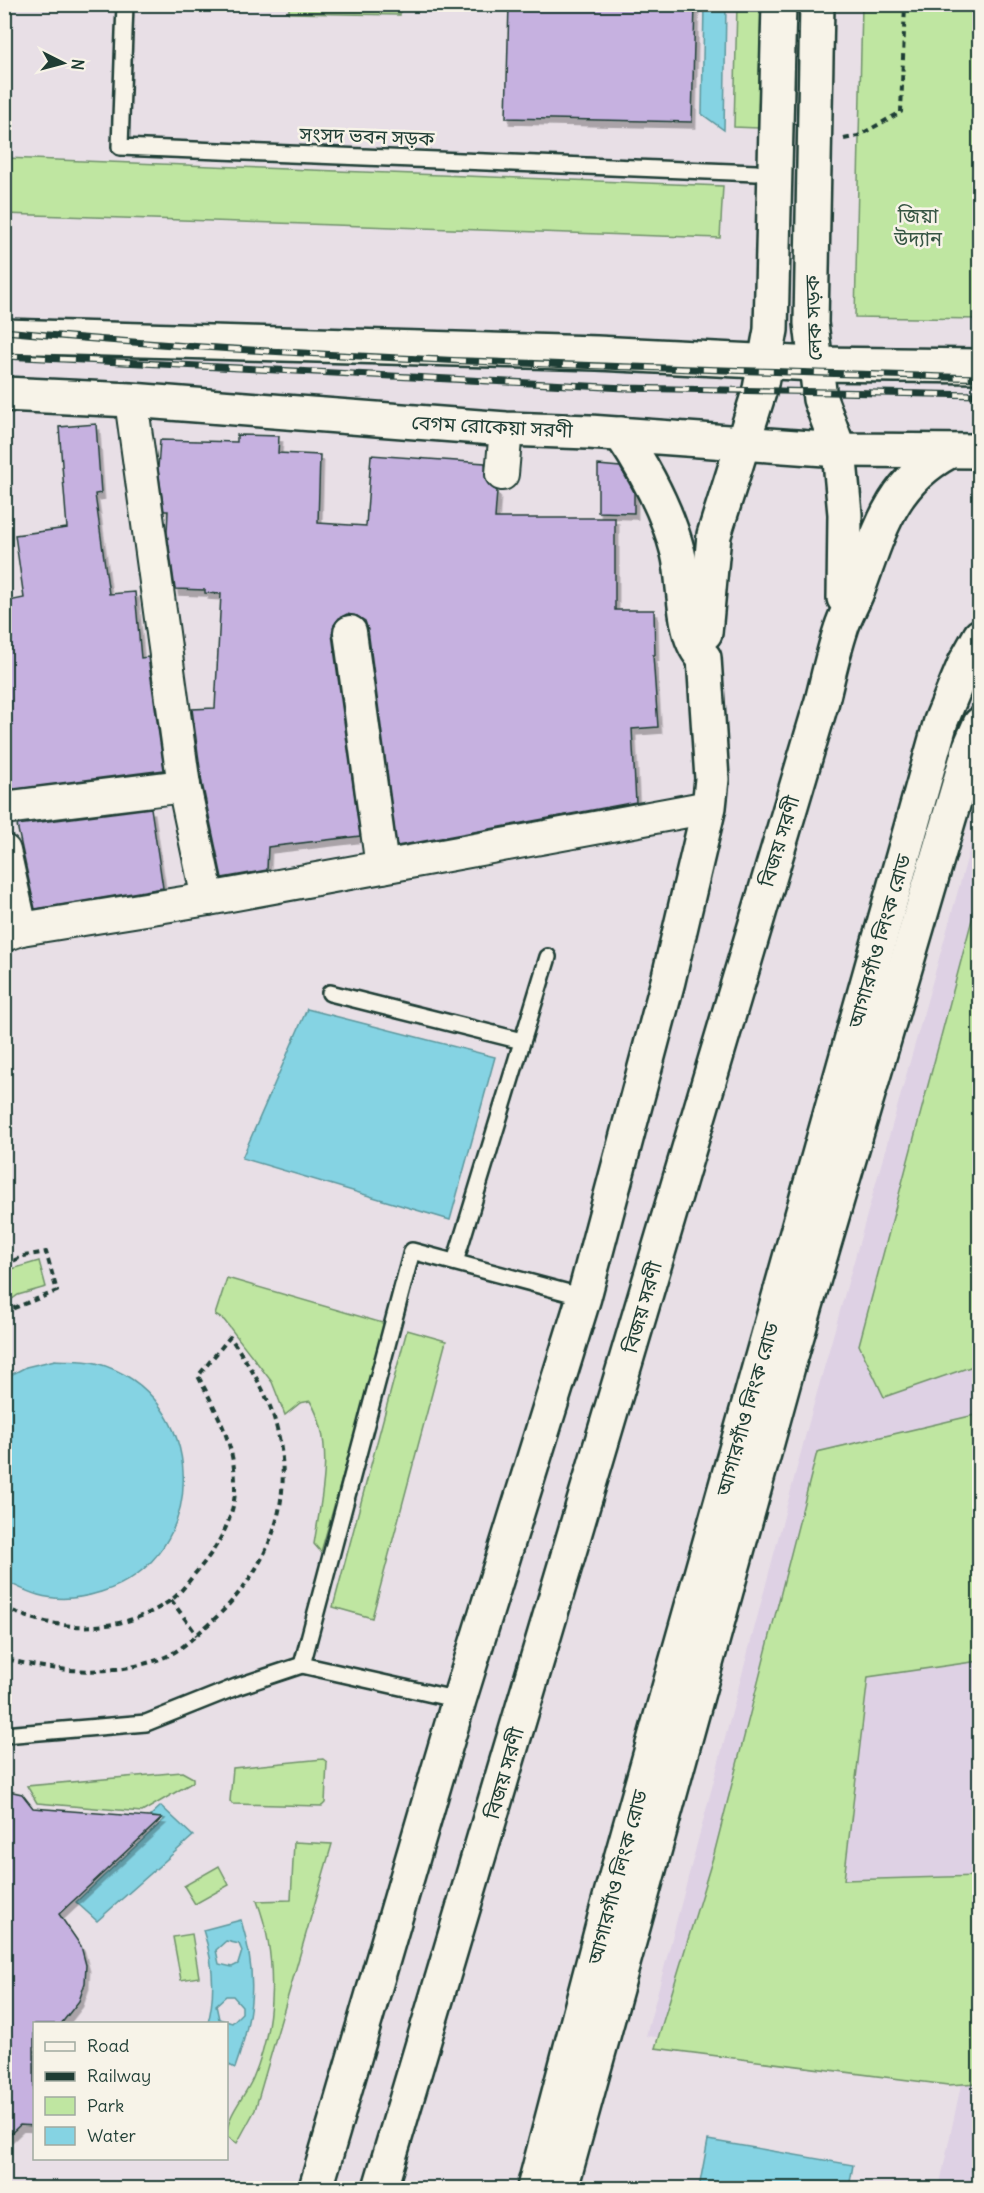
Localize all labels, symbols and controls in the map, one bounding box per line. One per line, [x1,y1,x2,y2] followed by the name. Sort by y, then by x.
[33,33,93,93] north arrow
[67,58,88,71] text: N
[298,121,436,151] street label: সংসদ ভবন সড়ক
[893,203,943,251] park label: জিয়া উদ্যান
[799,274,827,361] street label: লেক সড়ক
[411,409,574,443] street label: বেগম রোকেয়া সরণী
[753,792,805,890] street label: বিজয় সরণী
[842,851,916,1032] street label: আগারগাঁও লিংক রোড
[617,1258,667,1357] street label: বিজয় সরণী
[710,1319,784,1500] street label: আগারগাঁও লিংক রোড
[479,1724,529,1823] street label: বিজয় সরণী
[581,1786,652,1968] street label: আগারগাঁও লিংক রোড
[33,2022,228,2160] legend
[87,2034,130,2057] text: Road
[87,2064,151,2087] text: Railway
[87,2094,124,2117] text: Park
[87,2124,137,2147] text: Water

